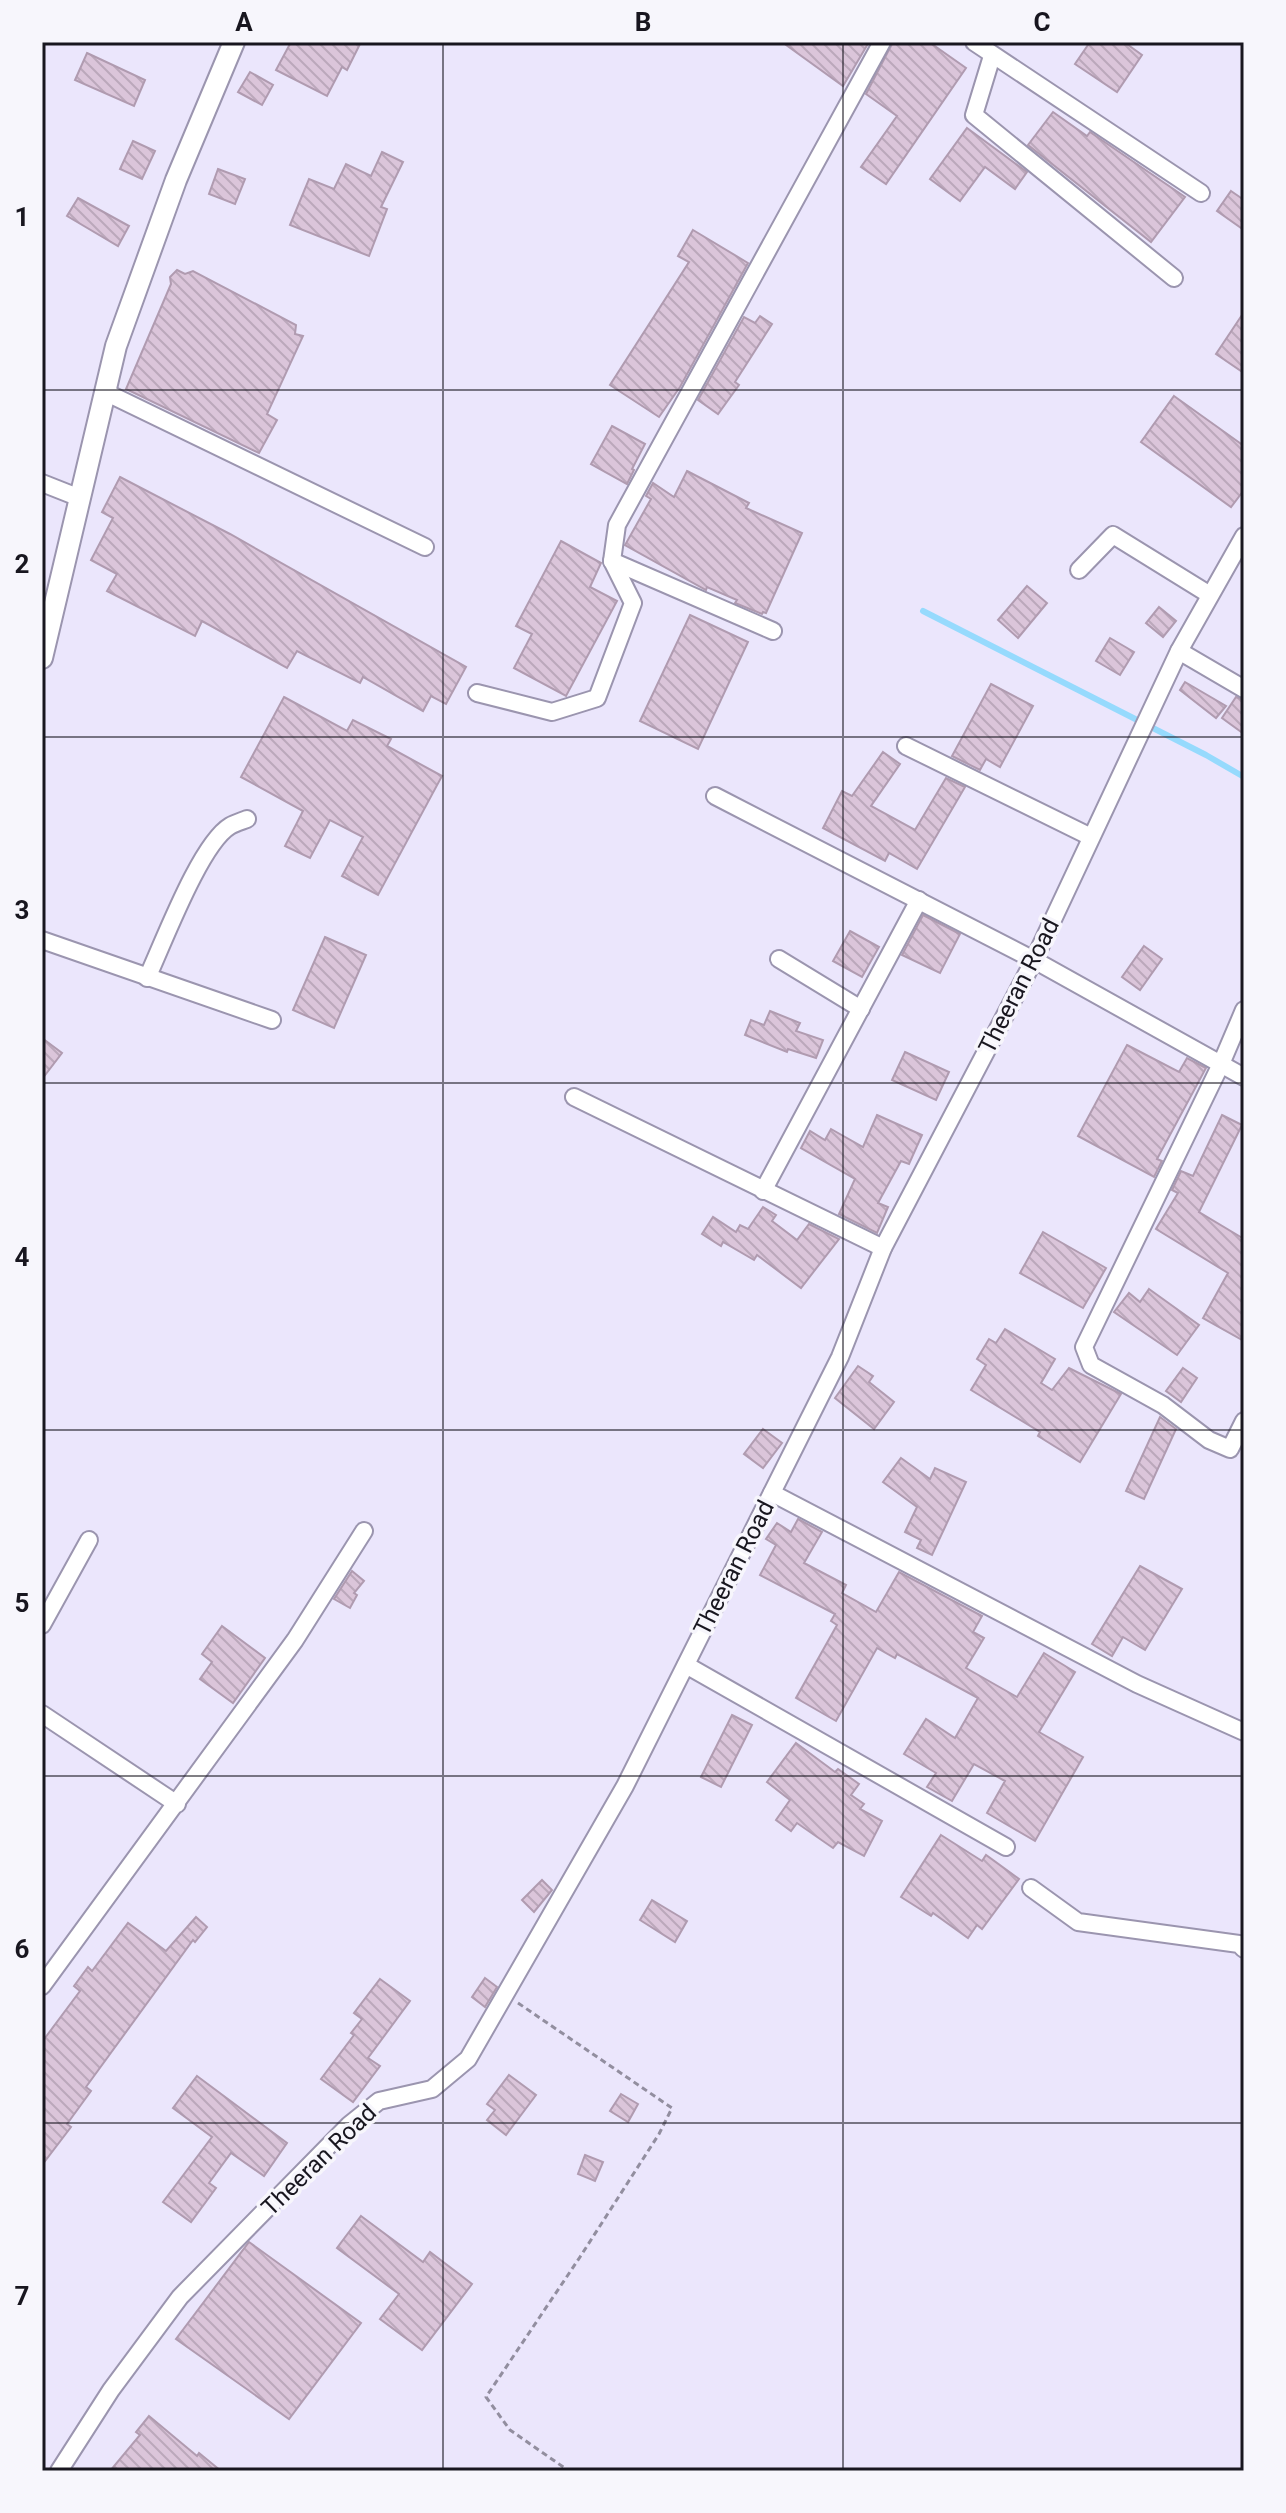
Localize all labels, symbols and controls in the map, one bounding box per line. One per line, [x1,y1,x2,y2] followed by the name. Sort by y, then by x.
[235,7,253,37] text: A
[635,7,651,37] text: B
[1033,7,1051,37] text: C
[15,202,29,232] text: 1
[15,549,29,579] text: 2
[15,895,29,925] text: 3
[973,914,1065,1058] street label: Theeran Road
[15,1242,30,1272] text: 4
[688,1496,780,1640] street label: Theeran Road
[15,1588,29,1618] text: 5
[15,1934,30,1964] text: 6
[256,2099,382,2221] street label: Theeran Road
[15,2281,29,2311] text: 7

